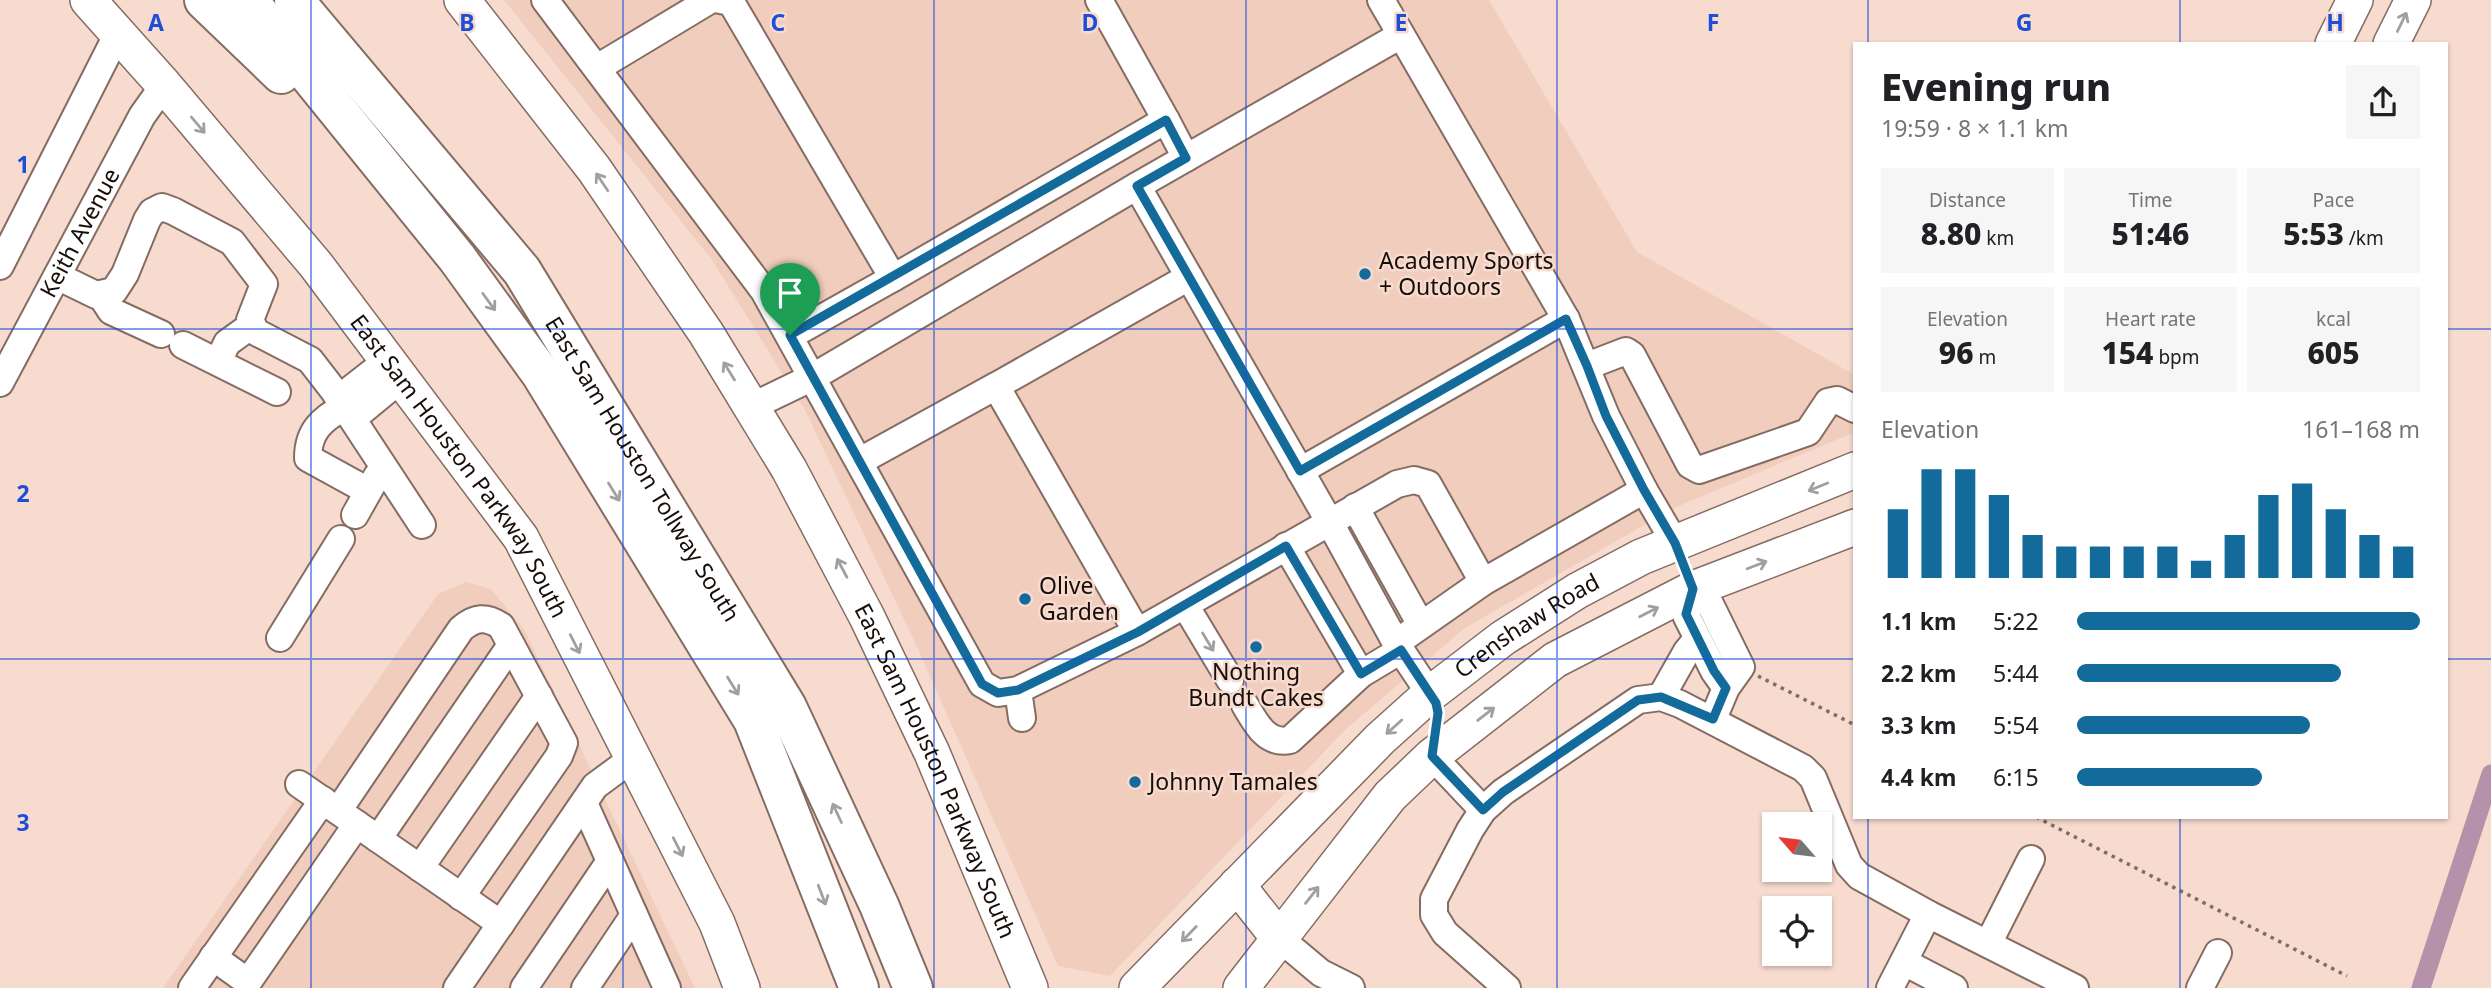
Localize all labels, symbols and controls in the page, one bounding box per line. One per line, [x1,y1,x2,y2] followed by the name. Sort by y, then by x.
[148,6,164,38] text: A
[459,6,475,38] text: B
[771,6,786,38] text: C
[1082,6,1098,38] text: D
[1395,6,1407,38] text: E
[1707,6,1719,38] text: F
[2016,6,2032,38] text: G
[2326,6,2344,38] text: H
[2396,12,2410,33] one-way arrow
[1881,60,2111,112] text: Evening run
[2346,65,2420,139] button: share
[1881,112,2068,144] text: 19:59 · 8 × 1.1 km
[190,115,206,133] one-way arrow
[16,148,30,180] text: 1
[31,162,127,303] street label: Keith Avenue
[595,173,609,192] one-way arrow
[1929,187,2006,213] text: Distance
[2129,187,2172,213] text: Time
[2313,187,2355,213] text: Pace
[1921,213,1981,254] text: 8.80
[2112,213,2189,254] text: 51:46
[2283,213,2344,254] text: 5:53
[1981,225,2014,251] text: km
[2344,225,2384,251] text: /km
[1379,244,1553,302] place label: Academy Sports + Outdoors
[760,263,820,335] pin
[1357,266,1373,282] marker: Academy Sports + Outdoors
[771,274,809,312] icon: arrive
[482,292,496,311] one-way arrow
[1927,306,2008,332] text: Elevation
[2105,306,2196,332] text: Heart rate
[2316,306,2351,332] text: kcal
[343,307,576,623] street label: East Sam Houston Parkway South
[538,310,748,627] street label: East Sam Houston Tollway South
[1939,332,1973,373] text: 96
[2101,332,2153,373] text: 154
[2307,332,2360,373] text: 605
[1973,344,1996,370] text: m
[2153,344,2200,370] text: bpm
[722,361,736,381] one-way arrow
[1881,413,1979,445] text: Elevation
[2302,413,2420,445] text: 161–168 m
[16,477,30,509] text: 2
[1808,481,1829,494] one-way arrow
[607,482,621,502] one-way arrow
[834,558,848,579] one-way arrow
[1746,558,1767,570] one-way arrow
[1447,565,1605,685] street label: Crenshaw Road
[1039,569,1119,627] place label: Olive Garden
[1017,591,1033,607] marker: Olive Garden
[848,597,1024,943] street label: East Sam Houston Parkway South
[1638,604,1659,618] one-way arrow
[1881,605,1956,637] text: 1.1 km
[1993,605,2039,637] text: 5:22
[1201,632,1215,652] one-way arrow
[569,633,583,654] one-way arrow
[1248,639,1264,655] marker: Nothing Bundt Cakes
[1188,655,1324,713] place label: Nothing Bundt Cakes
[1881,657,1956,689] text: 2.2 km
[1993,657,2039,689] text: 5:44
[726,676,740,696] one-way arrow
[1476,707,1494,722] one-way arrow
[1881,709,1956,741] text: 3.3 km
[1993,709,2039,741] text: 5:54
[1386,718,1403,735] one-way arrow
[1881,761,1956,793] text: 4.4 km
[1993,761,2039,793] text: 6:15
[1147,765,1318,797] place label: Johnny Tamales
[1127,774,1143,790] marker: Johnny Tamales
[829,803,842,824] one-way arrow
[16,806,30,838] text: 3
[1762,812,1832,882] north arrow
[1762,812,1832,966] map controls
[672,836,686,857] one-way arrow
[816,884,829,905] one-way arrow
[1304,886,1319,904] one-way arrow
[1762,896,1832,966] button: locate
[1181,925,1198,942] one-way arrow

